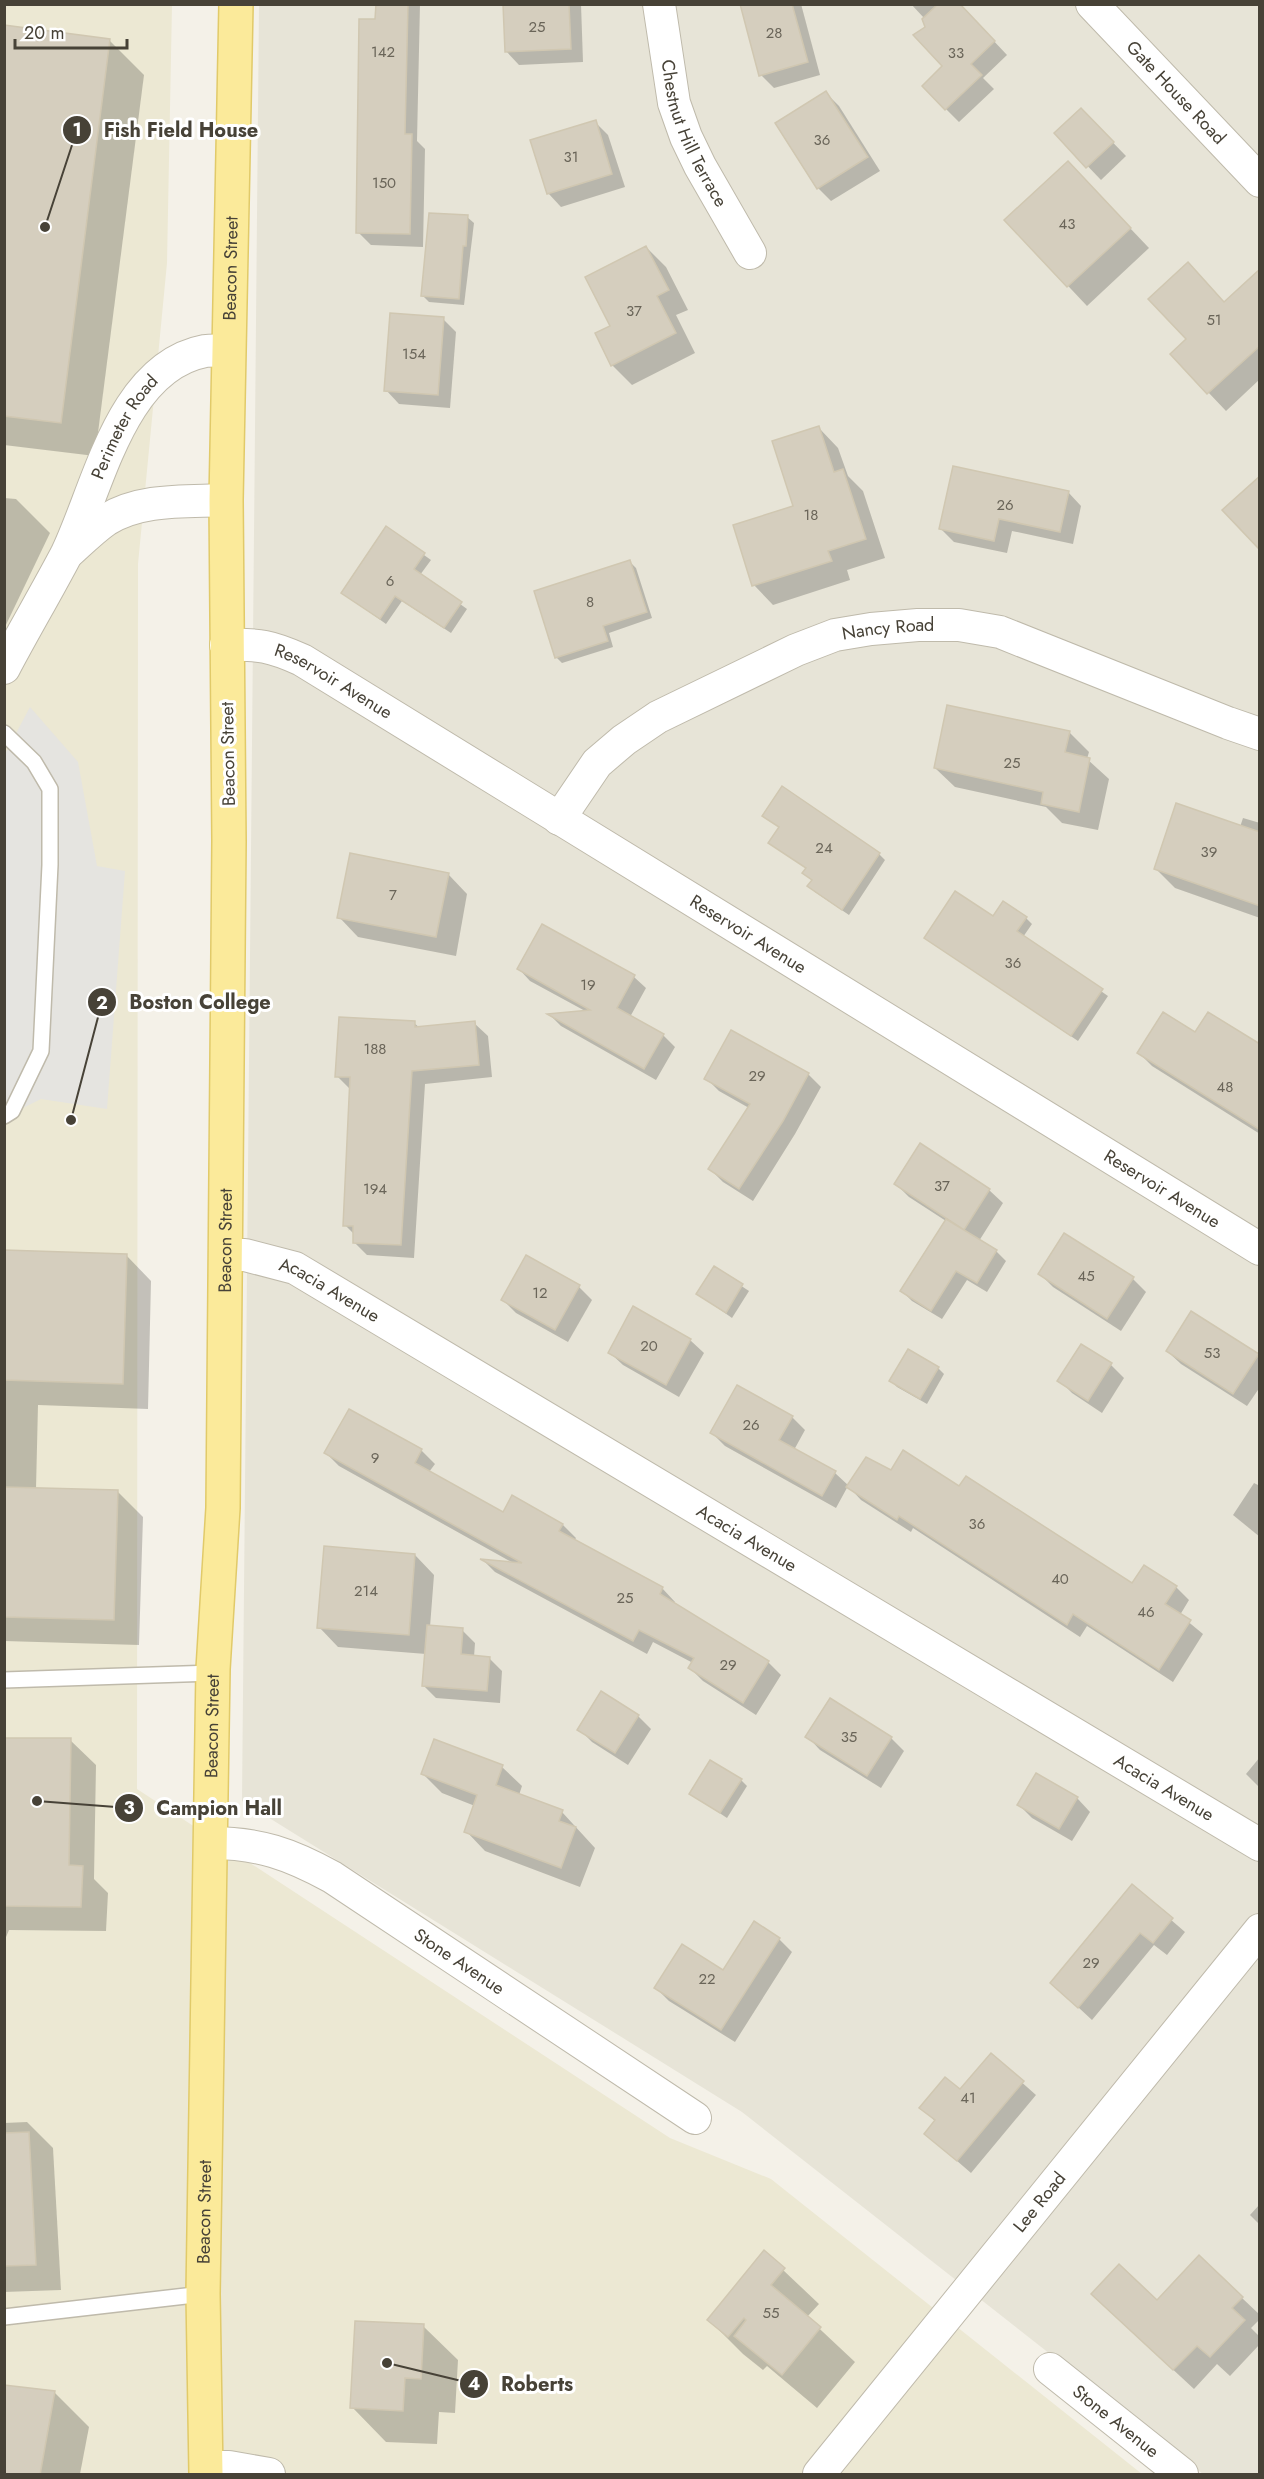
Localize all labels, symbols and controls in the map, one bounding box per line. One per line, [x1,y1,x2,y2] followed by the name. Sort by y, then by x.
[15,12,128,50] scale bar
[529,16,546,38] house number: 25
[24,20,64,46] text: 20 m
[766,22,782,44] house number: 28
[1120,35,1232,150] street label: Gate House Road
[371,41,395,63] house number: 142
[948,42,964,64] house number: 33
[655,58,734,212] street label: Chestnut Hill Terrace
[62,111,271,149] callout: Fish Field House
[104,116,258,145] text: Fish Field House
[72,117,82,143] text: 1
[814,129,830,151] house number: 36
[564,146,578,168] house number: 31
[372,172,396,194] house number: 150
[1059,213,1075,235] house number: 43
[217,215,245,321] street label: Beacon Street
[626,300,642,322] house number: 37
[1206,309,1222,331] house number: 51
[402,343,426,365] house number: 154
[85,369,164,483] street label: Perimeter Road
[996,494,1014,516] house number: 26
[804,504,818,526] house number: 18
[386,570,394,592] house number: 6
[586,591,594,613] house number: 8
[840,612,934,647] street label: Nancy Road
[271,637,397,725] street label: Reservoir Avenue
[214,701,242,806] street label: Beacon Street
[1004,752,1021,774] house number: 25
[815,837,833,859] house number: 24
[1201,841,1217,863] house number: 39
[389,884,397,906] house number: 7
[685,888,811,980] street label: Reservoir Avenue
[1005,952,1021,974] house number: 36
[580,974,596,996] house number: 19
[87,983,283,1021] callout: Boston College
[129,988,271,1017] text: Boston College
[96,990,108,1016] text: 2
[363,1038,387,1060] house number: 188
[748,1065,766,1087] house number: 29
[1217,1076,1233,1098] house number: 48
[1099,1143,1225,1235] street label: Reservoir Avenue
[934,1175,950,1197] house number: 37
[363,1178,387,1200] house number: 194
[212,1187,239,1293] street label: Beacon Street
[276,1251,385,1329] street label: Acacia Avenue
[1077,1265,1095,1287] house number: 45
[532,1282,548,1304] house number: 12
[640,1335,658,1357] house number: 20
[1204,1342,1220,1364] house number: 53
[742,1414,760,1436] house number: 26
[371,1447,379,1469] house number: 9
[692,1498,802,1578] street label: Acacia Avenue
[969,1513,985,1535] house number: 36
[1051,1568,1069,1590] house number: 40
[354,1580,378,1602] house number: 214
[617,1587,634,1609] house number: 25
[1137,1601,1155,1623] house number: 46
[719,1654,737,1676] house number: 29
[198,1673,226,1778] street label: Beacon Street
[841,1726,857,1748] house number: 35
[1109,1747,1219,1828] street label: Acacia Avenue
[114,1789,294,1827] callout: Campion Hall
[156,1794,282,1823] text: Campion Hall
[123,1795,135,1821] text: 3
[409,1922,510,2001] street label: Stone Avenue
[1082,1952,1100,1974] house number: 29
[698,1968,716,1990] house number: 22
[960,2087,976,2109] house number: 41
[190,2159,218,2264] street label: Beacon Street
[1007,2166,1072,2238] street label: Lee Road
[763,2302,779,2324] house number: 55
[459,2365,585,2403] callout: Roberts
[501,2370,573,2399] text: Roberts
[468,2371,480,2397] text: 4
[1067,2379,1165,2464] street label: Stone Avenue

